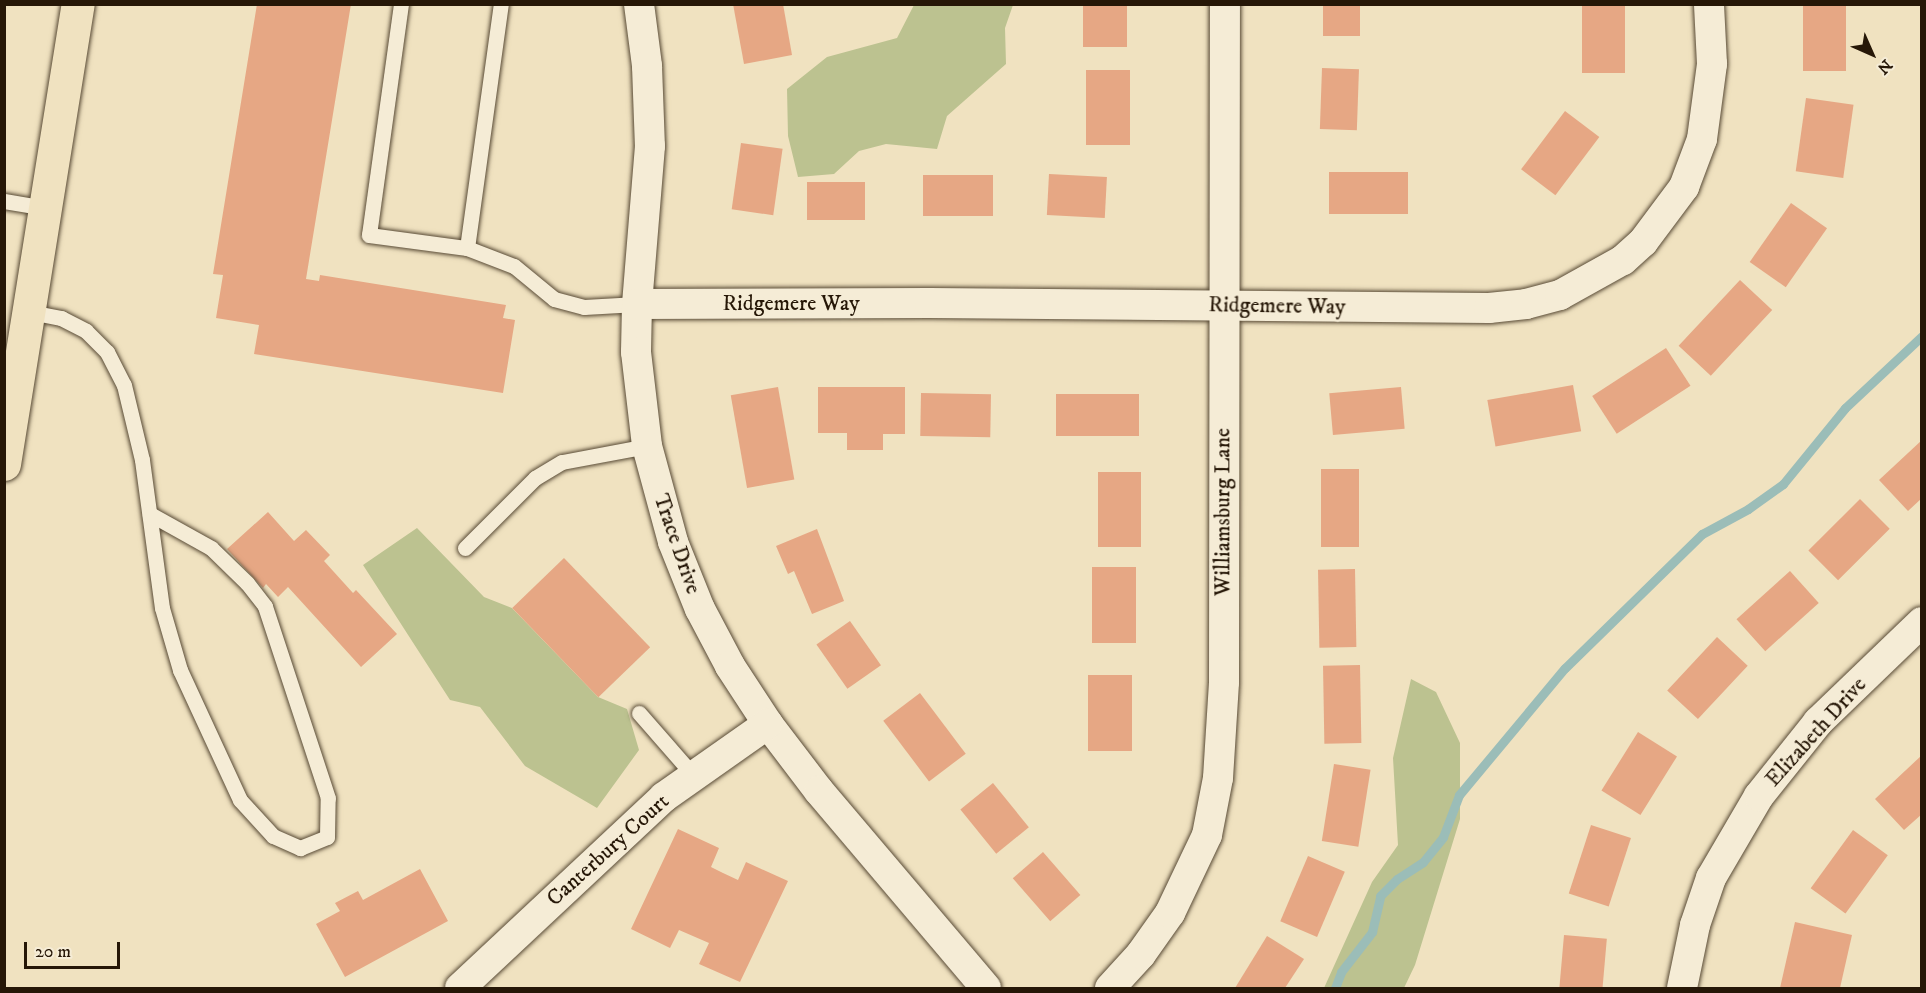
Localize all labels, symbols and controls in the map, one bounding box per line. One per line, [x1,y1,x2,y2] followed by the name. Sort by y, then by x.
[1842,24,1902,84] north arrow
[1873,55,1896,78] text: N
[722,291,860,317] street label: Ridgemere Way
[1208,292,1346,320] street label: Ridgemere Way
[1210,428,1236,596] street label: Williamsburg Lane
[648,490,706,598] street label: Trace Drive
[1760,672,1872,792] street label: Elizabeth Drive
[542,788,674,912] street label: Canterbury Court
[27,930,123,968] scale bar
[35,941,71,963] text: 20 m

